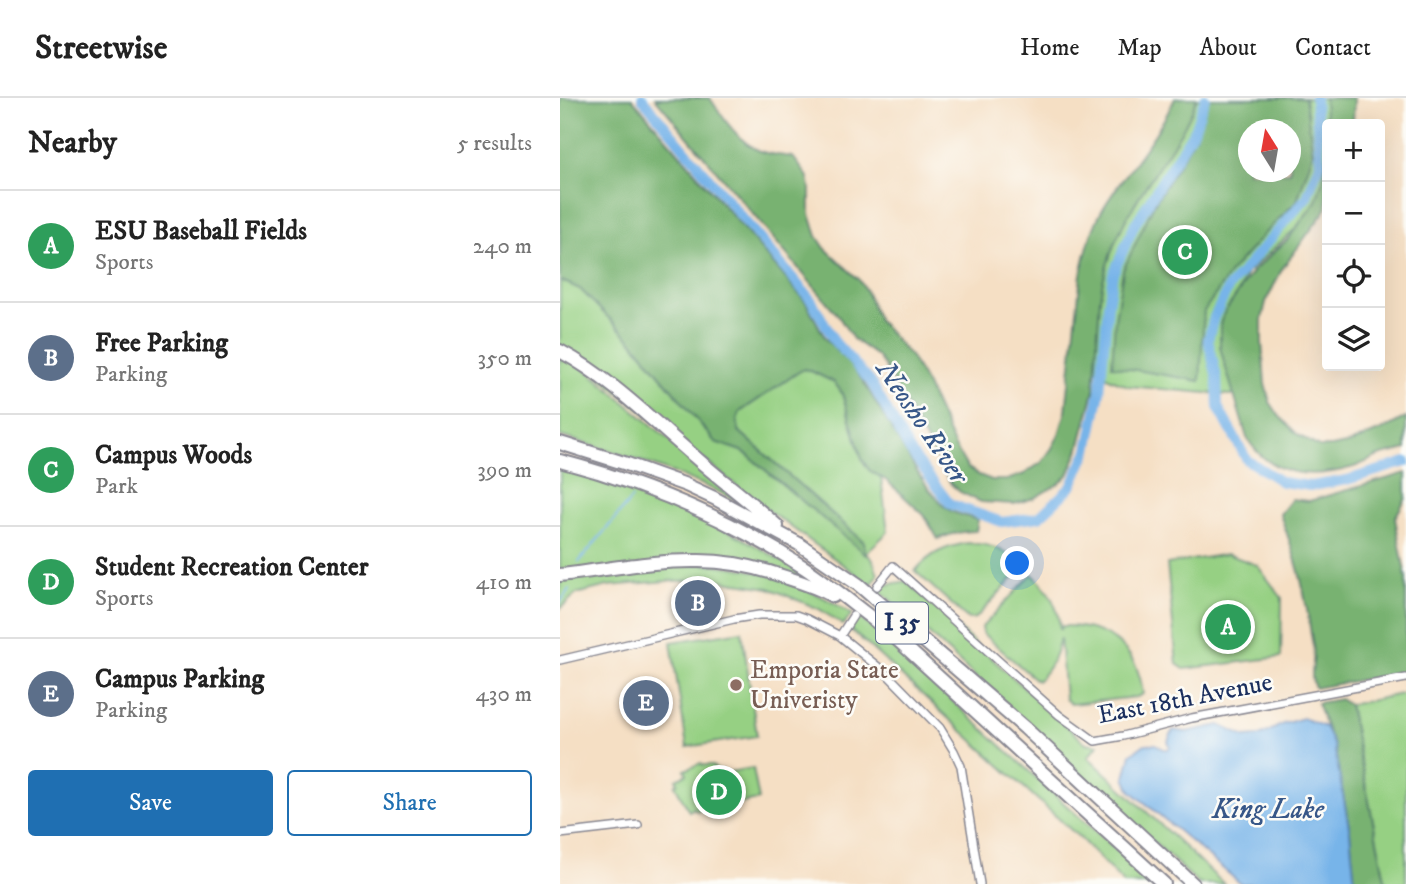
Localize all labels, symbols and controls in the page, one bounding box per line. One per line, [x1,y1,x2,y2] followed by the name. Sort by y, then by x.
[35,28,167,69] text: Streetwise
[1020,33,1079,63] text: Home
[1117,33,1162,63] text: Map
[1200,33,1257,63] text: About
[1295,33,1371,63] text: Contact
[1238,119,1301,182] north arrow
[1322,119,1385,371] map controls
[1322,119,1385,182] button: +
[28,125,117,162] text: Nearby
[457,129,532,158] text: 5 results
[1322,182,1385,245] button: −
[95,215,307,248] text: ESU Baseball Fields
[1162,226,1208,278] pin: C
[44,232,58,261] text: A
[473,232,532,261] text: 240 m
[1322,245,1385,308] button: locate
[95,248,153,277] text: Sports
[1322,308,1385,371] button: layers
[95,327,228,360] text: Free Parking
[44,344,58,373] text: B
[477,344,532,373] text: 350 m
[867,352,977,492] water label: Neosho River
[95,360,167,389] text: Parking
[95,439,252,472] text: Campus Woods
[43,456,59,485] text: C
[477,456,532,485] text: 390 m
[95,472,138,501] text: Park
[1000,546,1034,580] your location
[95,551,368,584] text: Student Recreation Center
[42,568,60,597] text: D
[476,568,532,597] text: 410 m
[675,577,721,629] pin: B
[95,584,153,613] text: Sports
[1205,601,1251,653] pin: A
[876,602,928,644] road number: I 35
[750,654,899,717] place label: Emporia State Univeristy
[95,663,264,696] text: Campus Parking
[1095,666,1275,732] street label: East 18th Avenue
[623,677,669,729] pin: E
[728,677,744,693] marker: Emporia State Univeristy
[43,680,59,709] text: E
[476,680,532,709] text: 430 m
[95,696,167,725] text: Parking
[696,766,742,818] pin: D
[28,770,273,836] button: Save
[287,770,532,836] button: Share
[1211,792,1325,827] water label: King Lake

